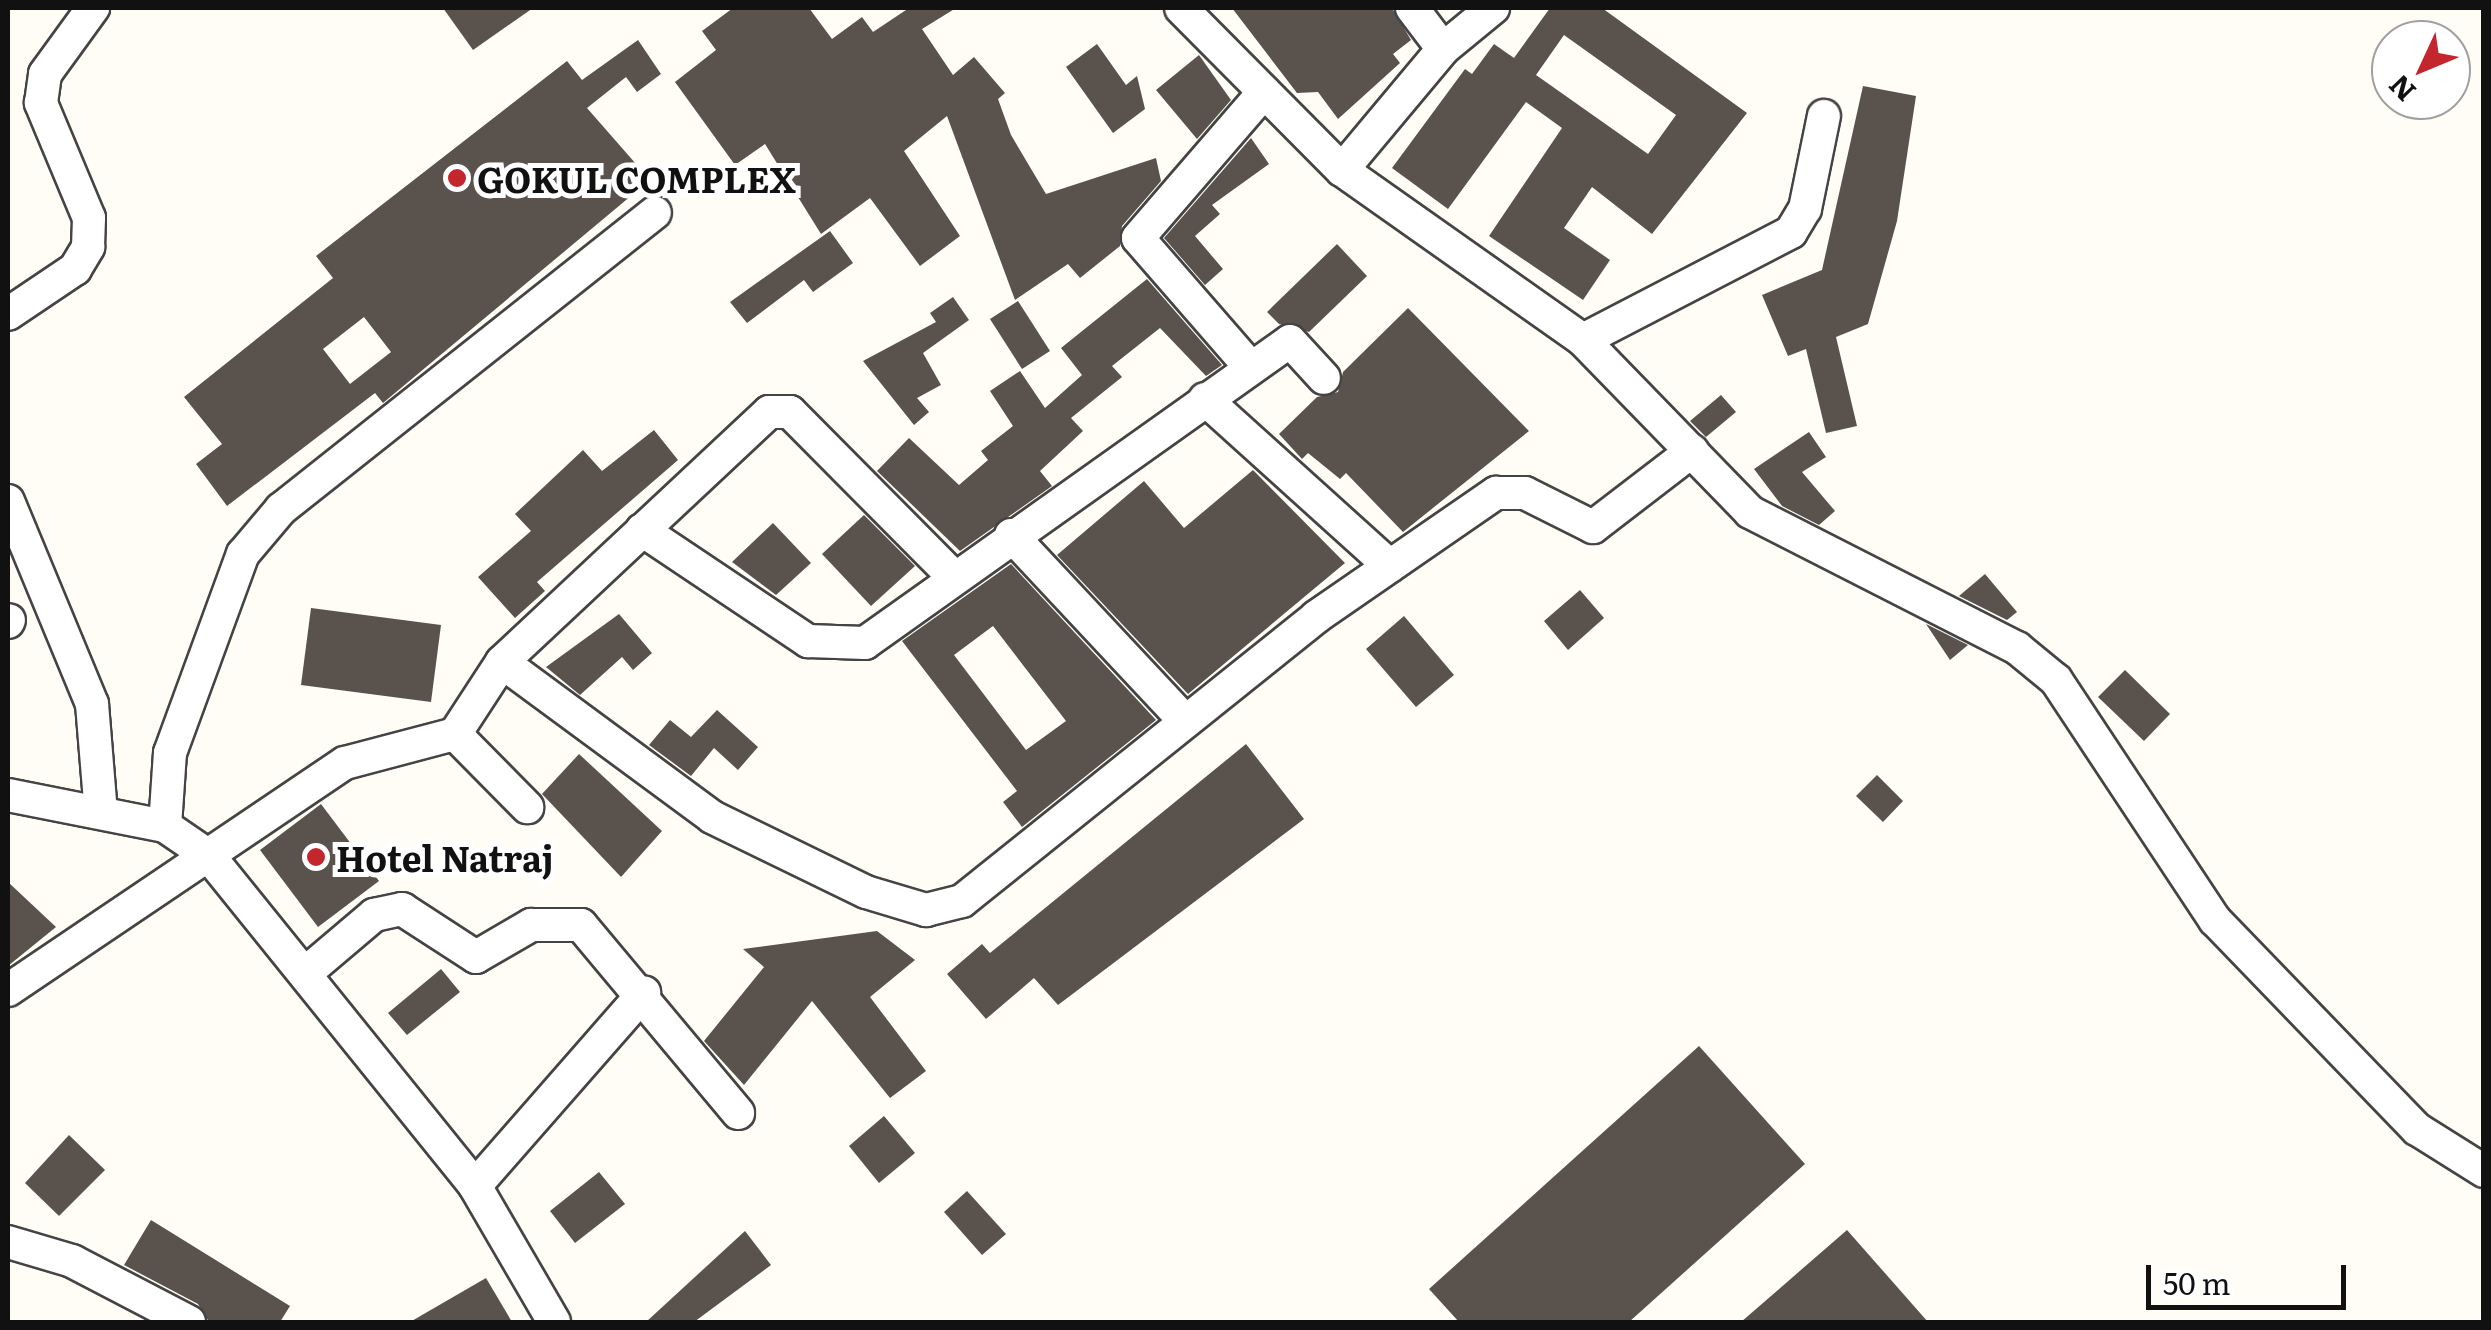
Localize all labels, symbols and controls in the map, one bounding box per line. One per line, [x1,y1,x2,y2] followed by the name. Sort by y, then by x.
[2371,20,2471,120] north arrow
[2378,66,2424,112] text: N
[477,157,796,199] place label: GOKUL COMPLEX
[446,167,468,189] marker: GOKUL COMPLEX
[336,836,554,878] place label: Hotel Natraj
[305,846,327,868] marker: Hotel Natraj
[2151,1245,2351,1307] scale bar
[2163,1260,2231,1304] text: 50 m

